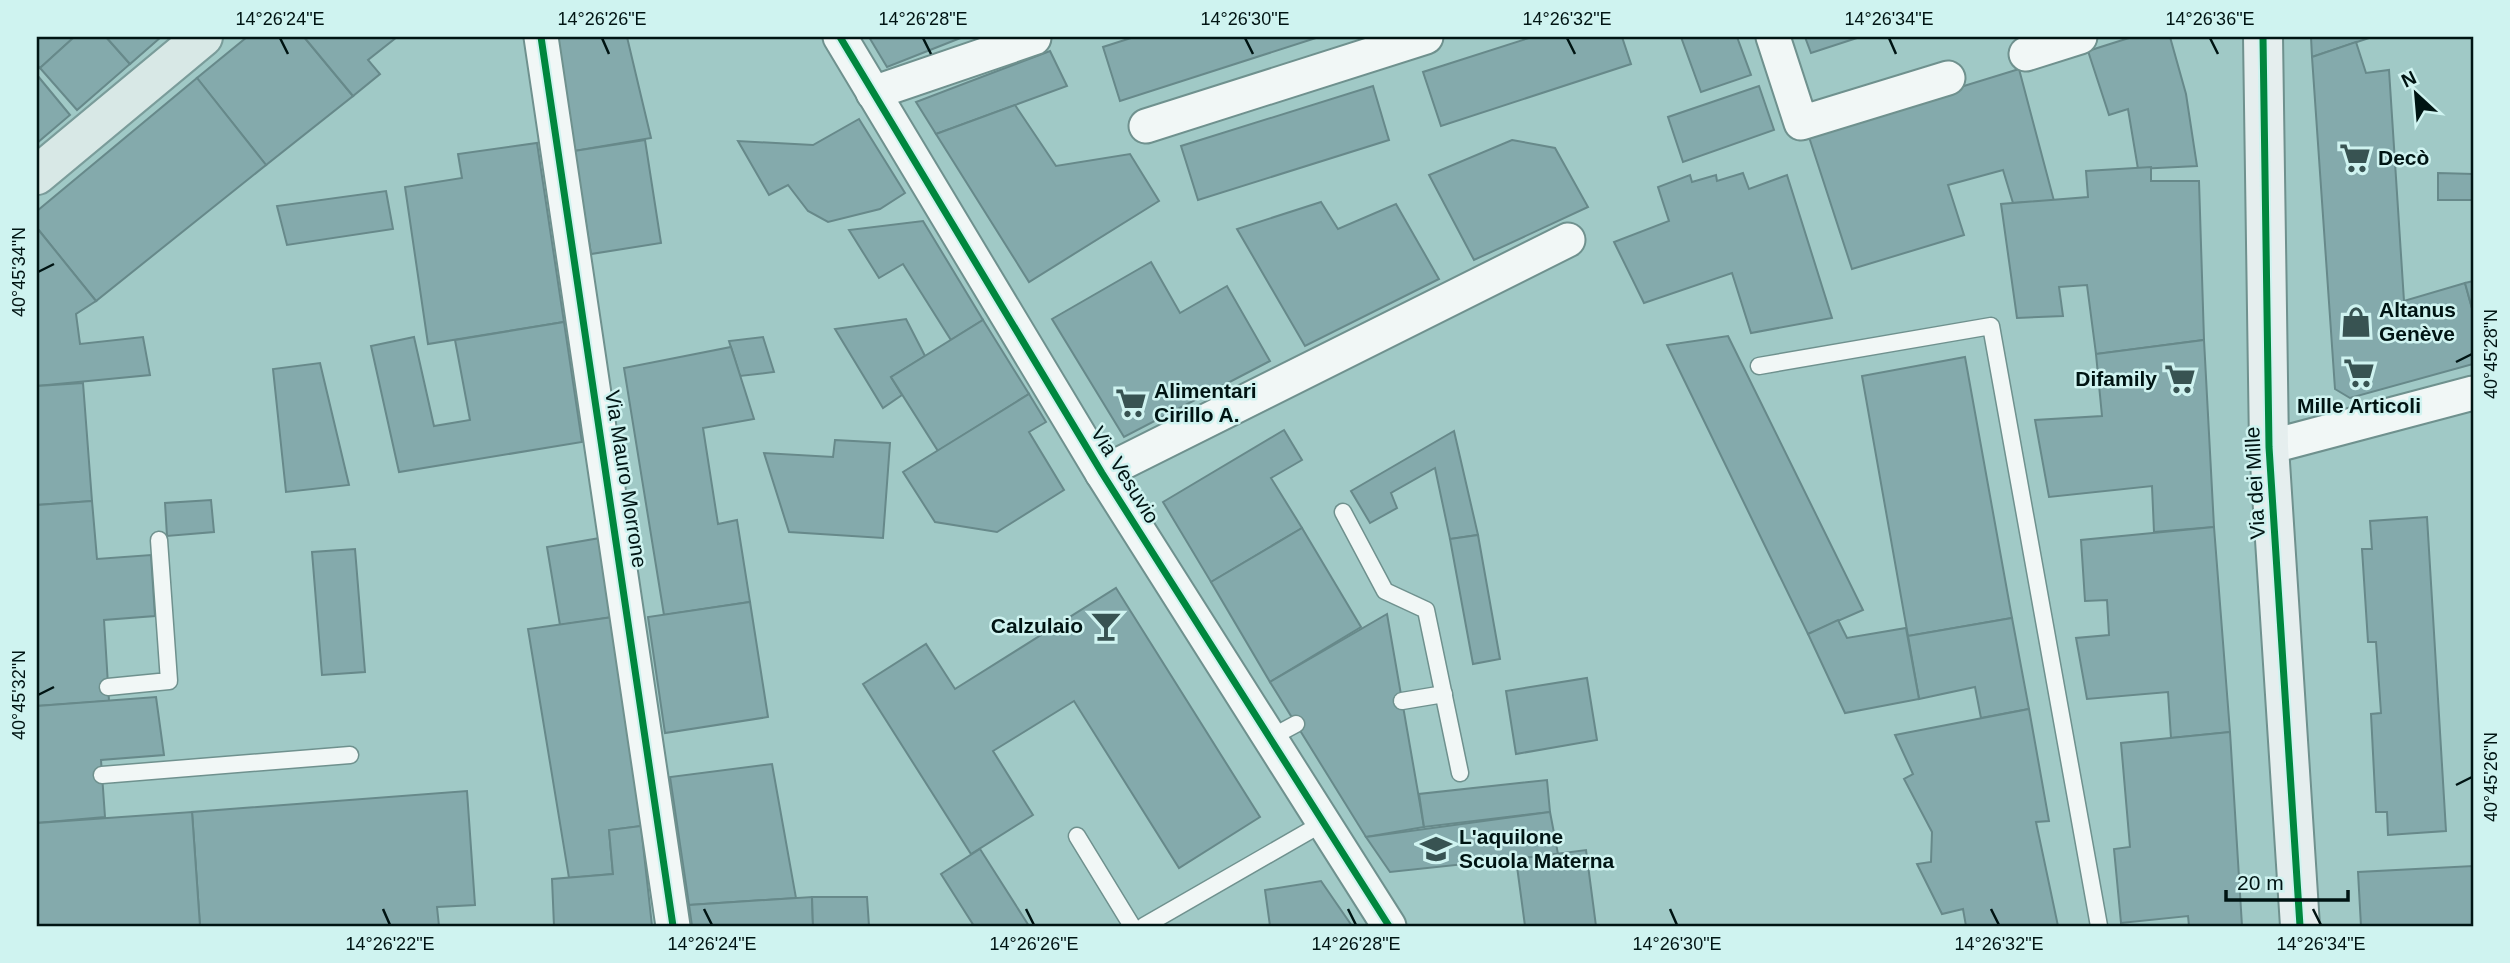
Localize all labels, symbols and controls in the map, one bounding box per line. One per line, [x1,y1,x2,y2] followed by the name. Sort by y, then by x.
[235,9,325,29] text: 14°26'24"E
[557,9,647,29] text: 14°26'26"E
[878,9,968,29] text: 14°26'28"E
[1200,9,1290,29] text: 14°26'30"E
[1522,9,1612,29] text: 14°26'32"E
[1844,9,1934,29] text: 14°26'34"E
[2165,9,2255,29] text: 14°26'36"E
[2380,60,2450,130] north arrow
[2398,67,2420,92] text: N
[2338,141,2372,175] supermarket icon: Decò
[2378,146,2429,169] place label: Decò
[9,227,29,317] text: 40°45'34"N
[2379,298,2456,345] place label: Altanus Genève
[2339,305,2373,339] shop icon: Altanus Genève
[2481,309,2501,399] text: 40°45'28"N
[2342,356,2376,390] supermarket icon: Mille Articoli
[2163,362,2197,396] supermarket icon: Difamily
[2075,367,2157,390] place label: Difamily
[1154,379,1257,426] place label: Alimentari Cirillo A.
[1114,386,1148,420] supermarket icon: Alimentari Cirillo A.
[601,389,652,569] street label: Via Mauro Morrone
[2297,394,2421,417] place label: Mille Articoli
[1087,422,1164,527] street label: Via Vesuvio
[2240,426,2269,540] street label: Via dei Mille
[1089,609,1123,643] bar icon: Calzulaio
[991,614,1083,637] place label: Calzulaio
[9,650,29,740] text: 40°45'32"N
[2481,732,2501,822] text: 40°45'26"N
[1459,825,1615,872] place label: L'aquilone Scuola Materna
[1419,832,1453,866] school or university icon: L'aquilone Scuola Materna
[2226,858,2349,902] scale bar
[2237,871,2284,894] text: 20 m
[345,934,435,954] text: 14°26'22"E
[667,934,757,954] text: 14°26'24"E
[989,934,1079,954] text: 14°26'26"E
[1311,934,1401,954] text: 14°26'28"E
[1632,934,1722,954] text: 14°26'30"E
[1954,934,2044,954] text: 14°26'32"E
[2276,934,2366,954] text: 14°26'34"E

